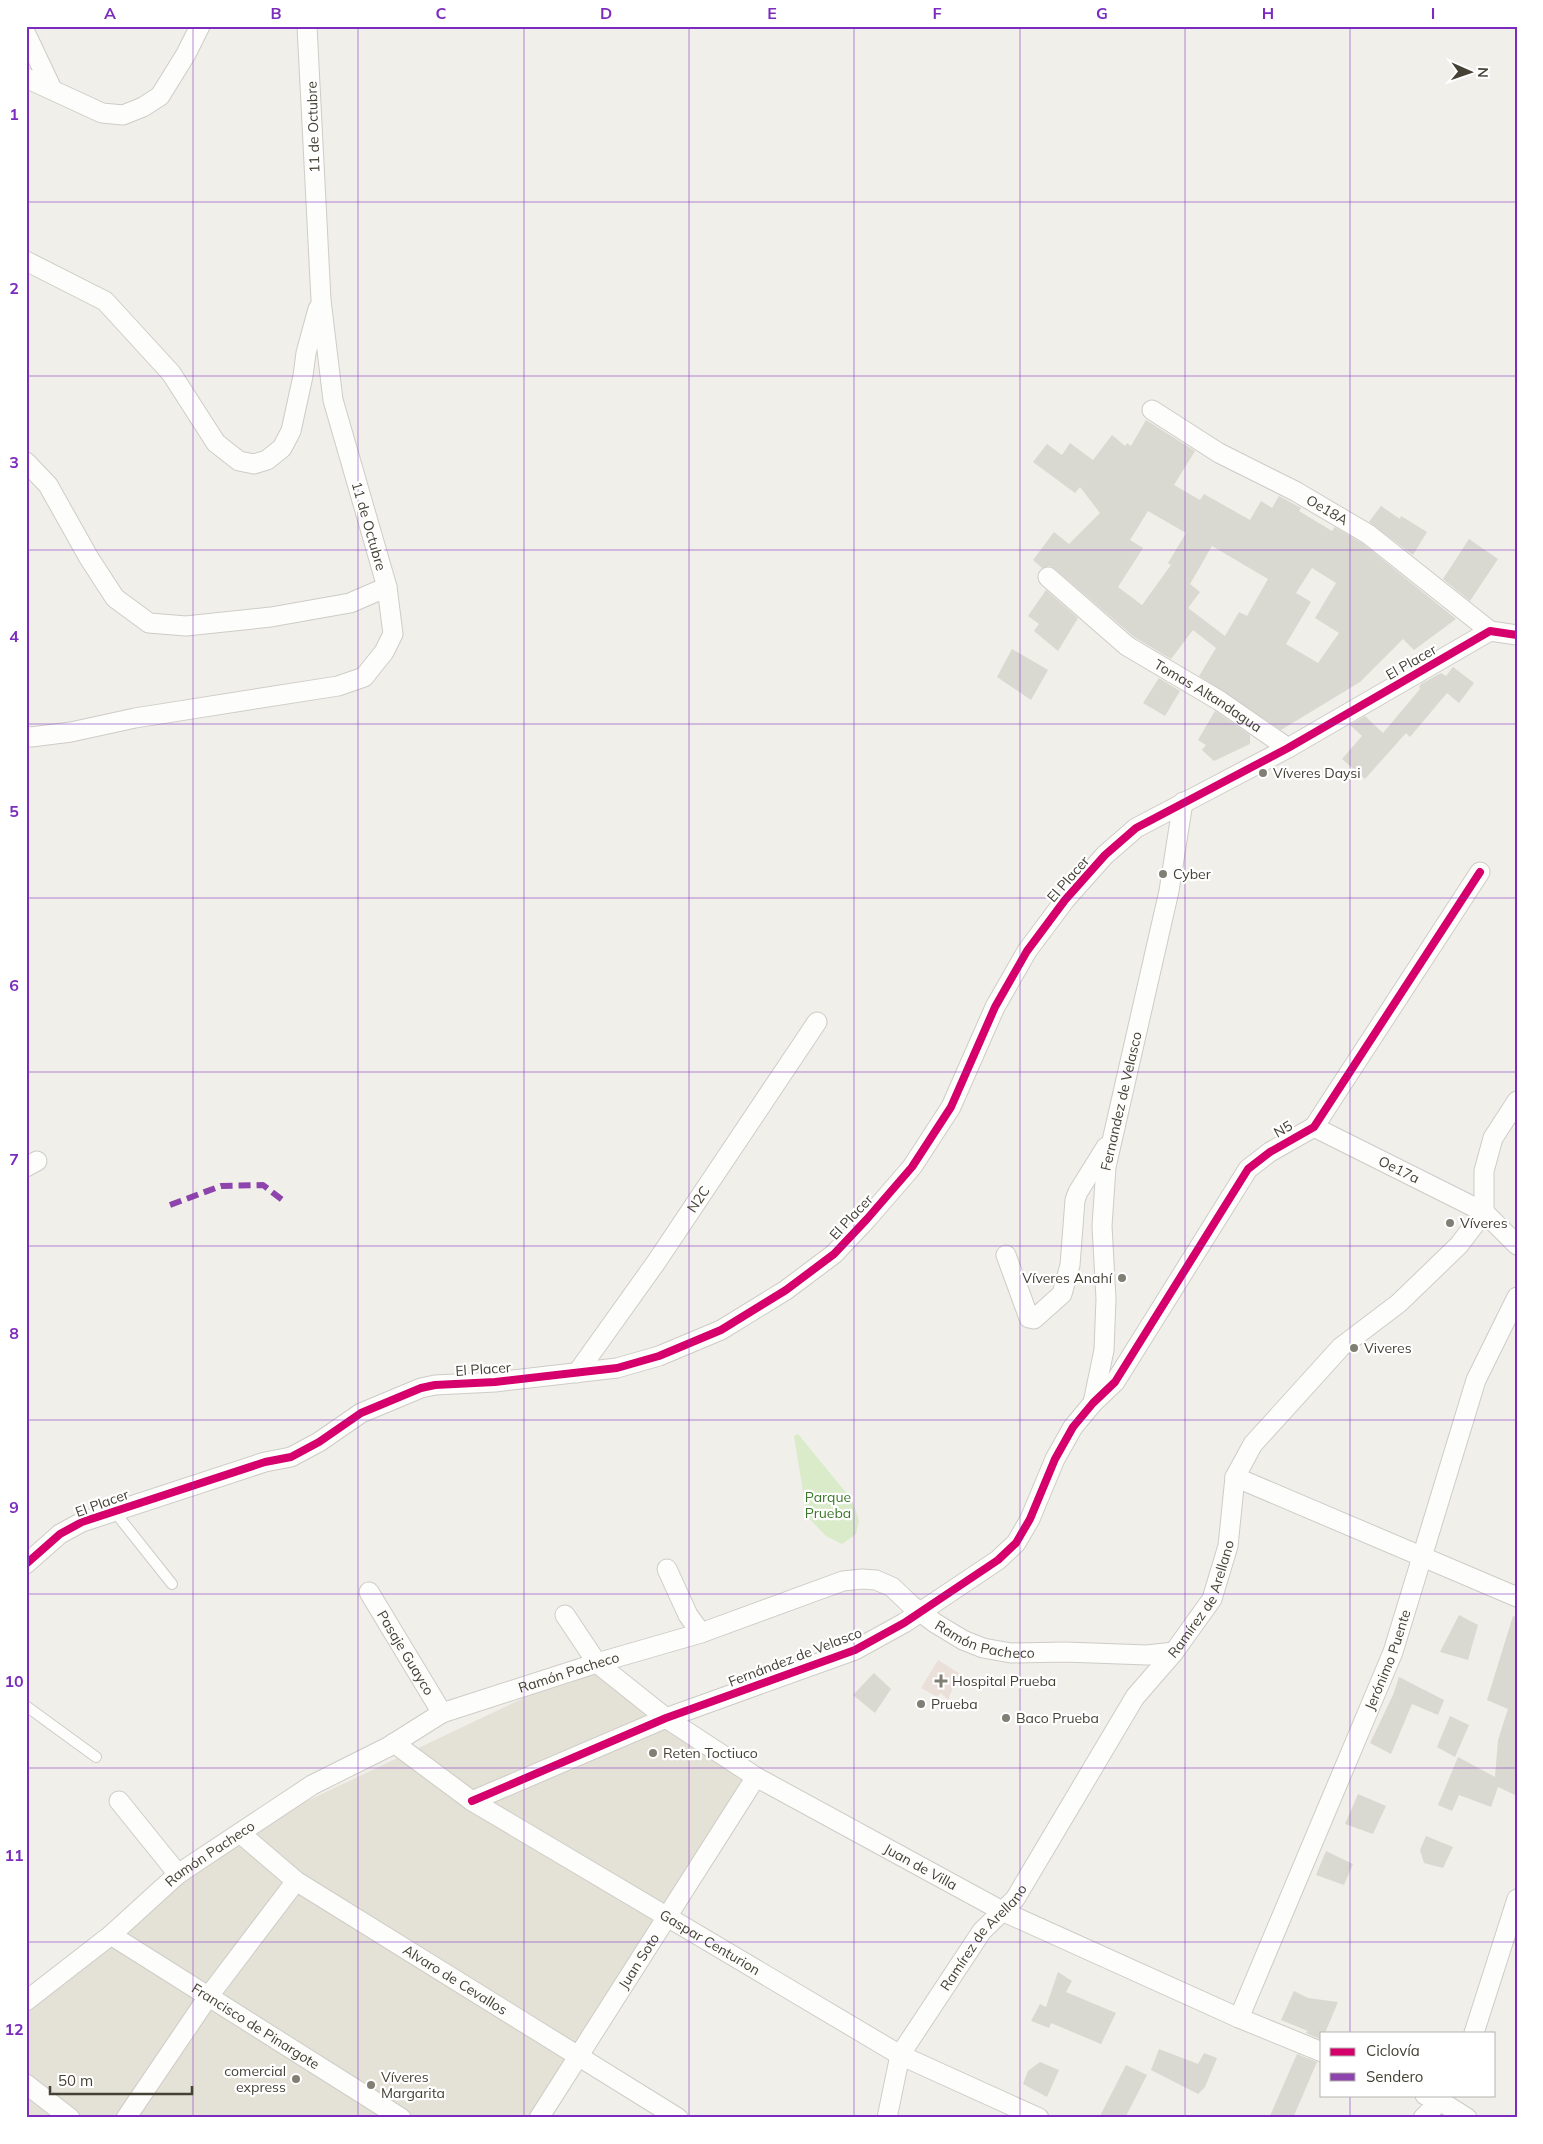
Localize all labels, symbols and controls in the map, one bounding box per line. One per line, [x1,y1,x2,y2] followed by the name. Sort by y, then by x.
[104,3,116,23] text: A
[270,3,282,23] text: B
[436,3,447,23] text: C
[600,3,612,23] text: D
[767,3,777,23] text: E
[932,3,942,23] text: F
[1096,3,1108,23] text: G
[1262,3,1274,23] text: H
[1431,3,1435,23] text: I
[1446,48,1496,98] north arrow
[1474,67,1492,78] text: N
[302,81,324,173] street label: 11 de Octubre
[9,104,19,124] text: 1
[9,278,19,298] text: 2
[9,452,19,472] text: 3
[348,479,390,573] street label: 11 de Octubre
[1303,491,1352,530] street label: Oe18A
[9,626,19,646] text: 4
[1382,640,1440,684] street label: El Placer
[1151,655,1265,736] street label: Tomas Altandagua
[1273,764,1361,782] place label: Víveres Daysi
[1257,767,1269,779] marker: Víveres Daysi
[9,801,19,821] text: 5
[1043,851,1094,906] street label: El Placer
[1173,865,1212,883] place label: Cyber
[1157,868,1169,880] marker: Cyber
[9,975,19,995] text: 6
[1096,1030,1146,1172] street label: Fernandez de Velasco
[1270,1117,1296,1141] street label: N5
[9,1149,19,1169] text: 7
[1375,1152,1423,1187] street label: Oe17a
[683,1182,714,1216] street label: N2C
[825,1190,877,1243] street label: El Placer
[1460,1214,1508,1232] place label: Víveres
[1444,1217,1456,1229] marker: Víveres
[1022,1269,1113,1287] place label: Víveres Anahí
[1116,1272,1128,1284] marker: Víveres Anahí
[9,1323,19,1343] text: 8
[1364,1339,1412,1357] place label: Viveres
[1348,1342,1360,1354] marker: Viveres
[455,1358,512,1380] street label: El Placer
[73,1485,132,1521] street label: El Placer
[805,1488,851,1522] park label: Parque Prueba
[9,1497,19,1517] text: 9
[1164,1540,1238,1662] street label: Ramírez de Arellano
[373,1607,438,1699] street label: Pasaje Guayco
[1361,1607,1414,1713] street label: Jerónimo Puente
[932,1616,1035,1662] street label: Ramón Pacheco
[726,1623,864,1691] street label: Fernández de Velasco
[516,1648,621,1697] street label: Ramón Pacheco
[4,1671,24,1691] text: 10
[952,1672,1056,1690] place label: Hospital Prueba
[934,1674,948,1688] marker: Hospital Prueba
[931,1695,978,1713] place label: Prueba
[915,1698,927,1710] marker: Prueba
[1016,1709,1099,1727] place label: Baco Prueba
[1000,1712,1012,1724] marker: Baco Prueba
[663,1744,758,1762] place label: Reten Toctiuco
[647,1747,659,1759] marker: Reten Toctiuco
[161,1817,258,1891] street label: Ramón Pacheco
[881,1839,960,1894] street label: Juan de Villa
[4,1845,24,1865] text: 11
[936,1881,1031,1994] street label: Ramírez de Arellano
[657,1906,764,1979] street label: Gaspar Centurion
[614,1930,663,1992] street label: Juan Soto
[400,1941,511,2019] street label: Alvaro de Cevallos
[188,1979,323,2073] street label: Francisco de Pinargote
[4,2019,24,2039] text: 12
[1320,2032,1496,2096] legend
[1366,2041,1420,2060] text: Ciclovía
[224,2062,286,2096] place label: comercial express
[50,2064,192,2096] scale bar
[1366,2067,1423,2086] text: Sendero
[381,2068,445,2102] place label: Víveres Margarita
[58,2071,93,2090] text: 50 m
[290,2073,302,2085] marker: comercial express
[365,2079,377,2091] marker: Víveres Margarita

